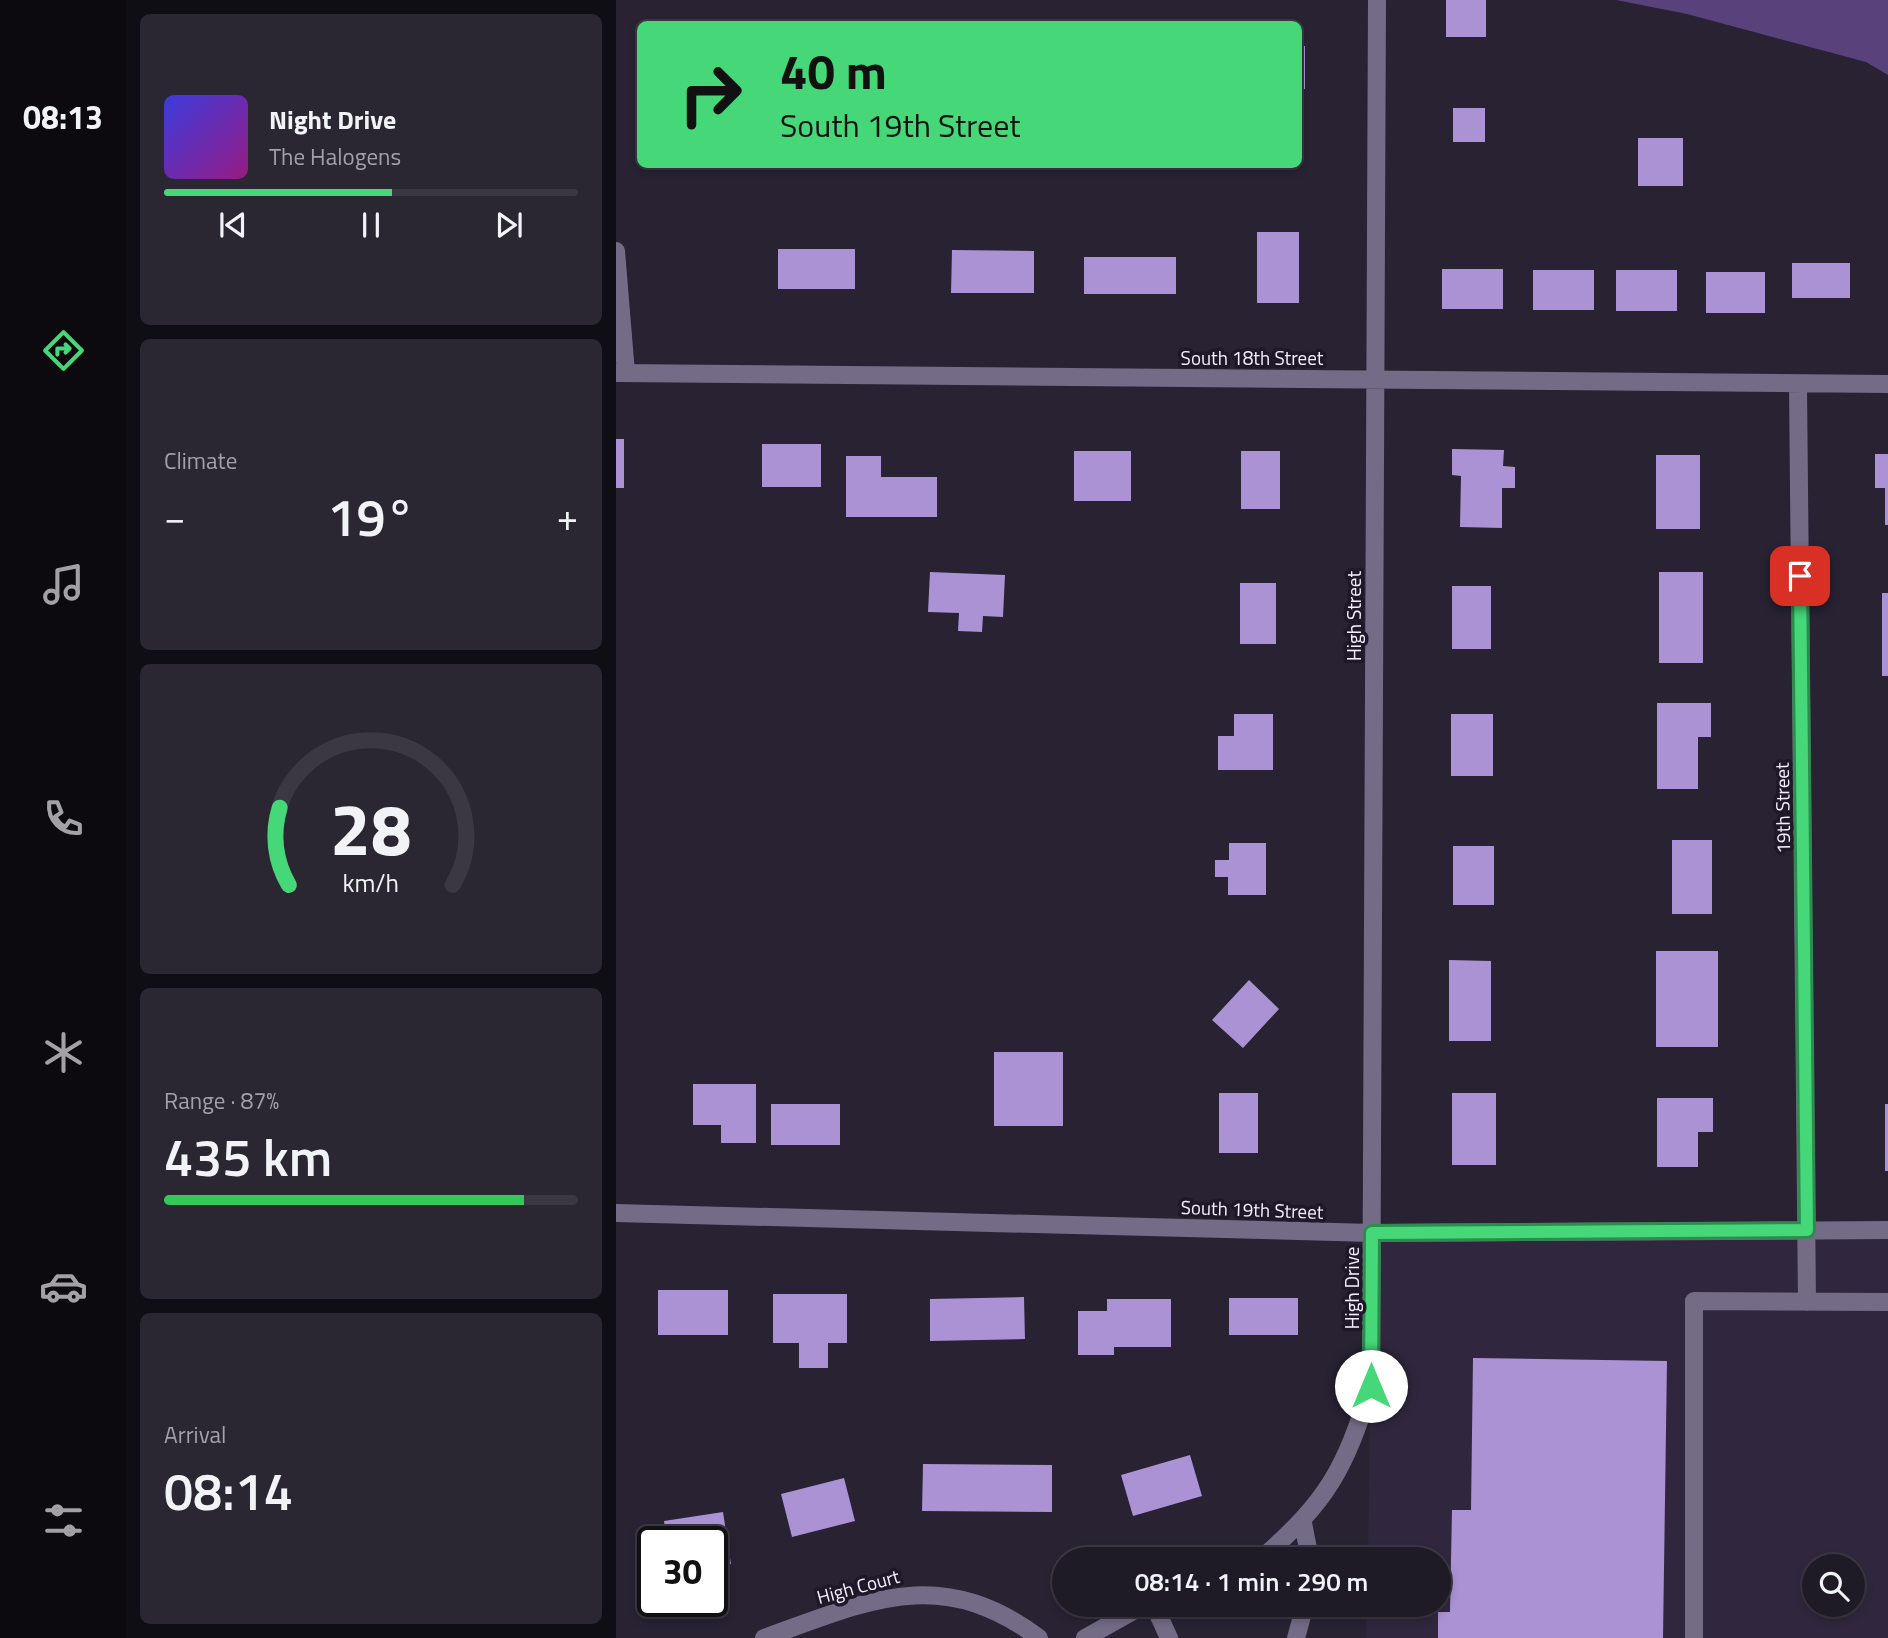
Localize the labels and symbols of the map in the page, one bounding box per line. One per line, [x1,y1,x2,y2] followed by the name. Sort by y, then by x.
[1181,343,1324,372] street label: South 18th Street
[1770,546,1830,606] pin
[1339,571,1368,661] street label: High Street
[1767,762,1797,854] street label: 19th Street
[1180,1192,1324,1226] street label: South 19th Street
[1337,1247,1366,1329] street label: High Drive
[1334,1349,1408,1423] position arrow
[637,1526,728,1617] speed limit sign: 30
[813,1561,903,1611] street label: High Court

